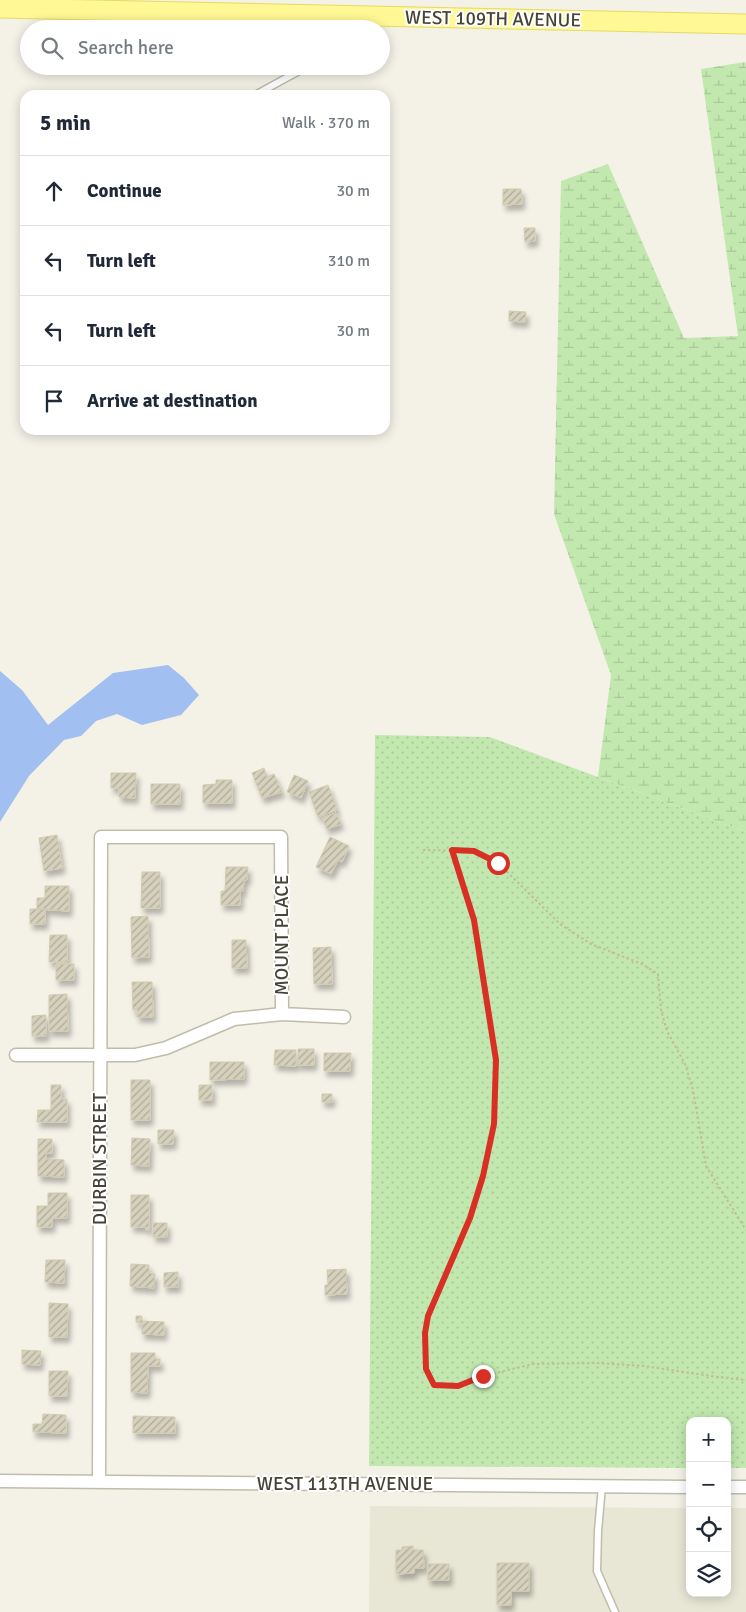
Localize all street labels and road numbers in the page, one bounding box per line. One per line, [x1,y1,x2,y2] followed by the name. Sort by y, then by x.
[405,5,581,33] street label: WEST 109TH AVENUE
[270,874,294,996] street label: MOUNT PLACE
[88,1092,112,1225] street label: DURBIN STREET
[257,1472,433,1496] street label: WEST 113TH AVENUE

